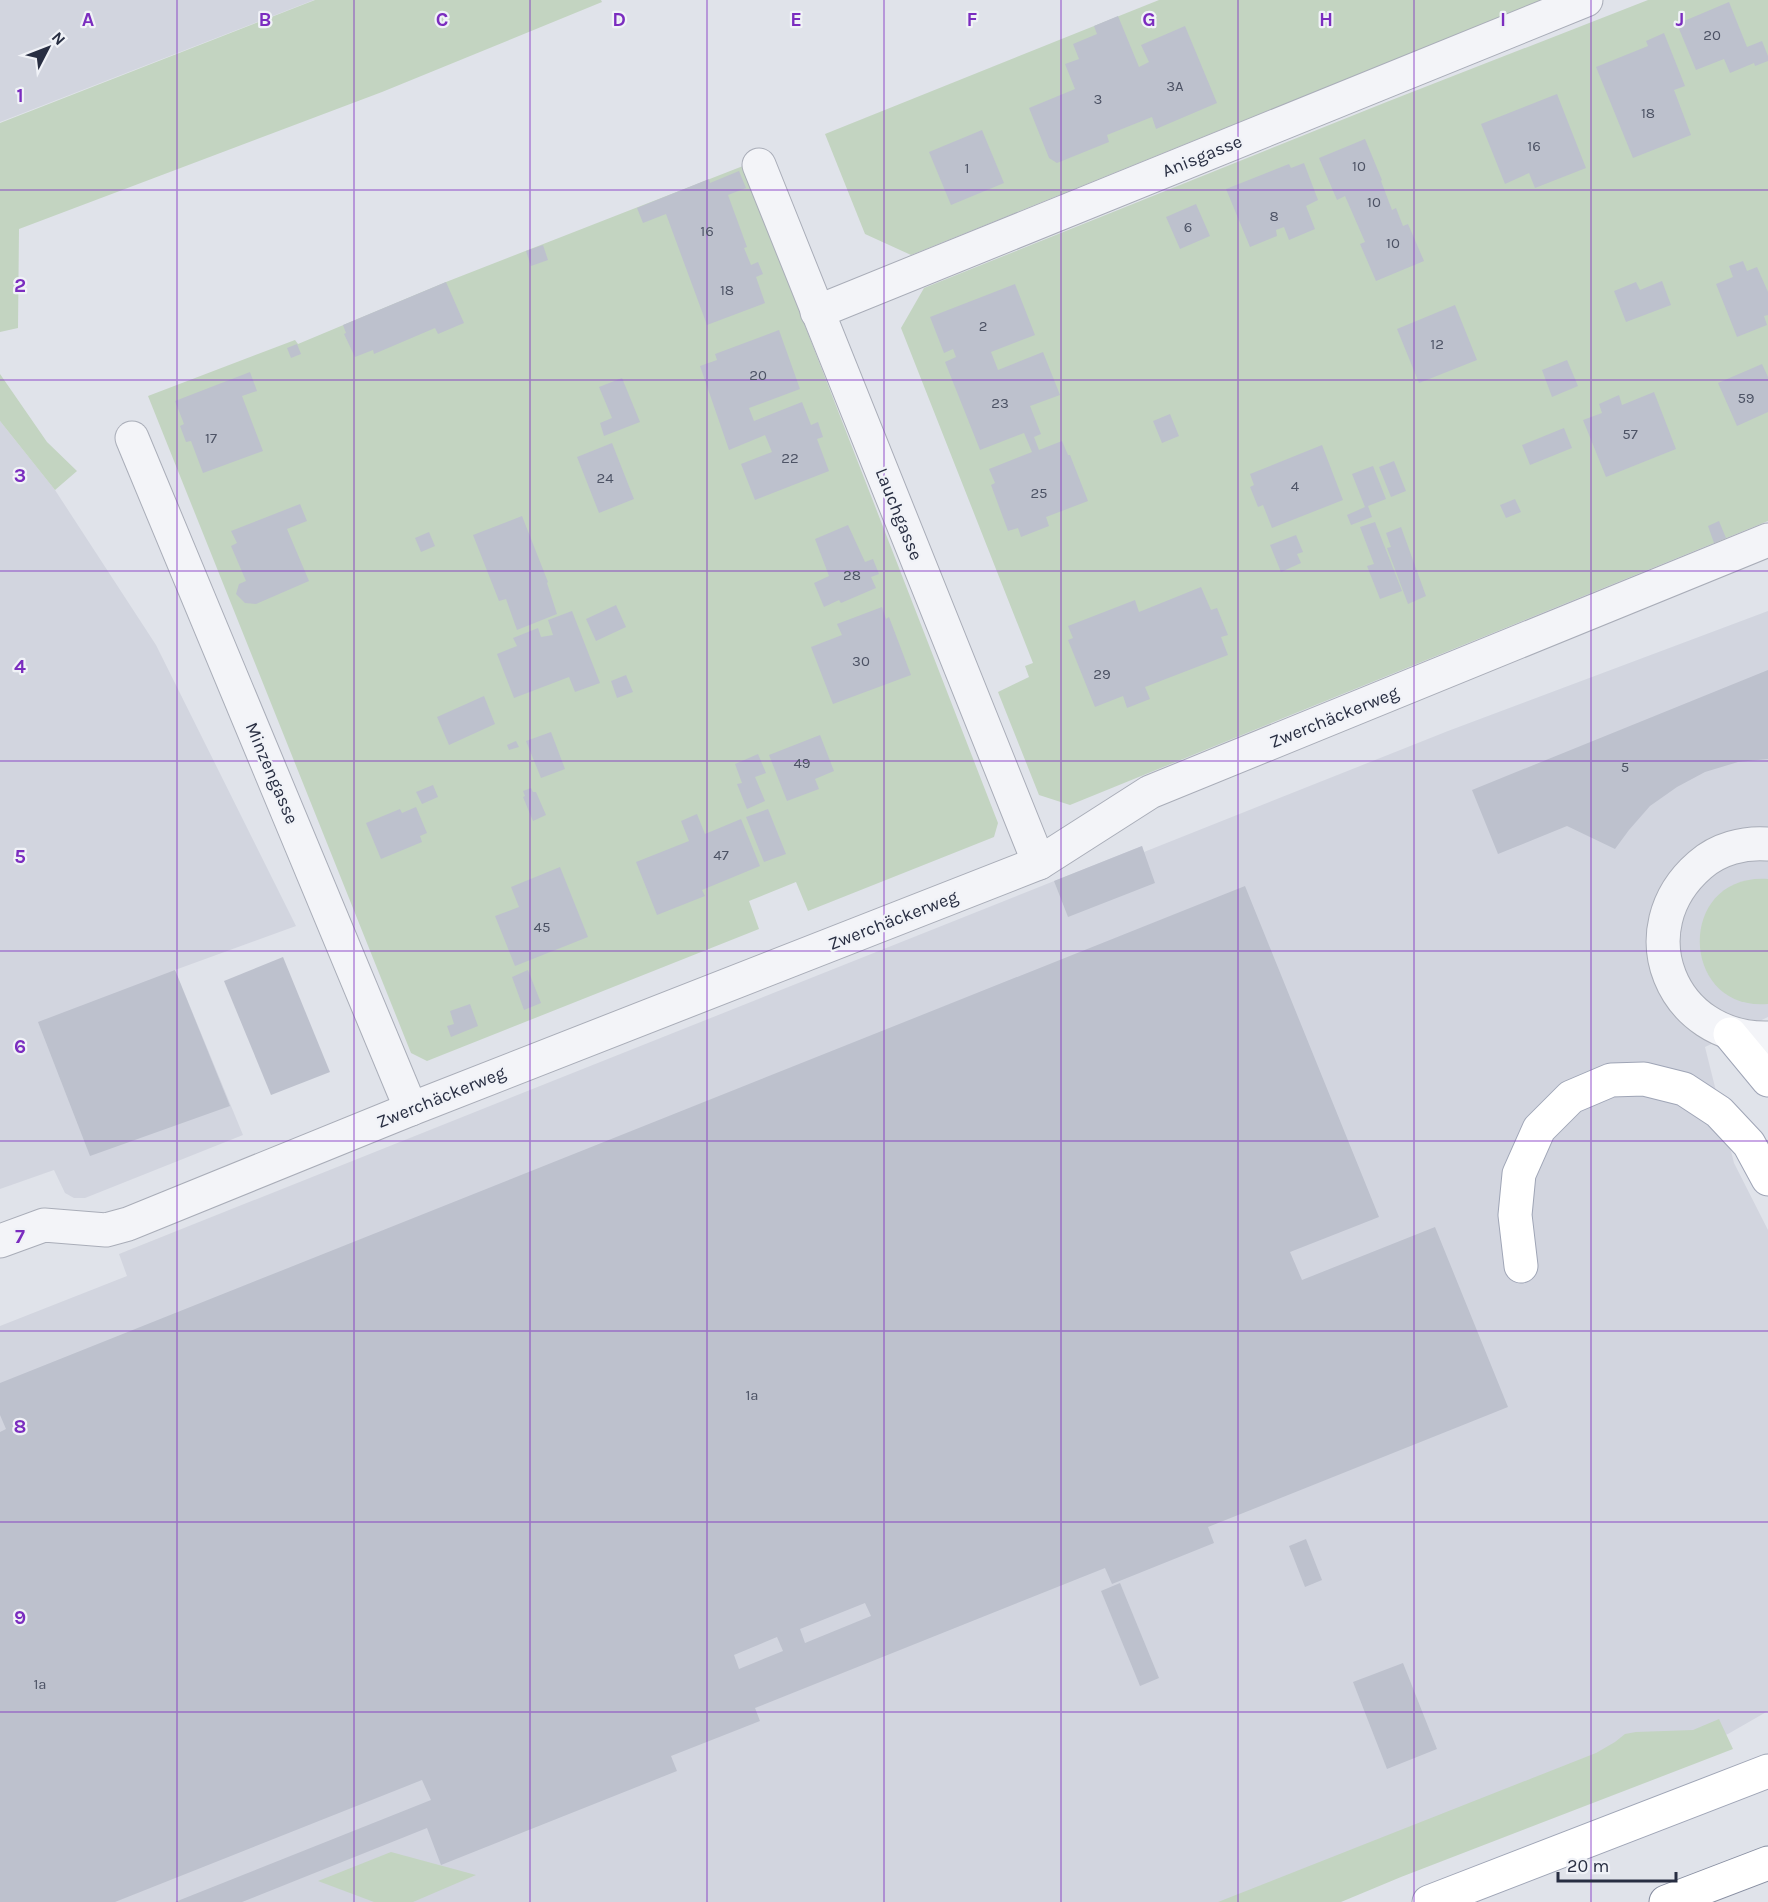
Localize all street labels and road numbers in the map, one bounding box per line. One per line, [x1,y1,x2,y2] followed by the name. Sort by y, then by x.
[1159,130,1245,182] street label: Anisgasse
[871,465,927,563] street label: Lauchgasse
[1266,681,1402,753] street label: Zwerchäckerweg
[241,719,303,827] street label: Minzengasse
[825,885,961,955] street label: Zwerchäckerweg
[373,1061,509,1133] street label: Zwerchäckerweg

